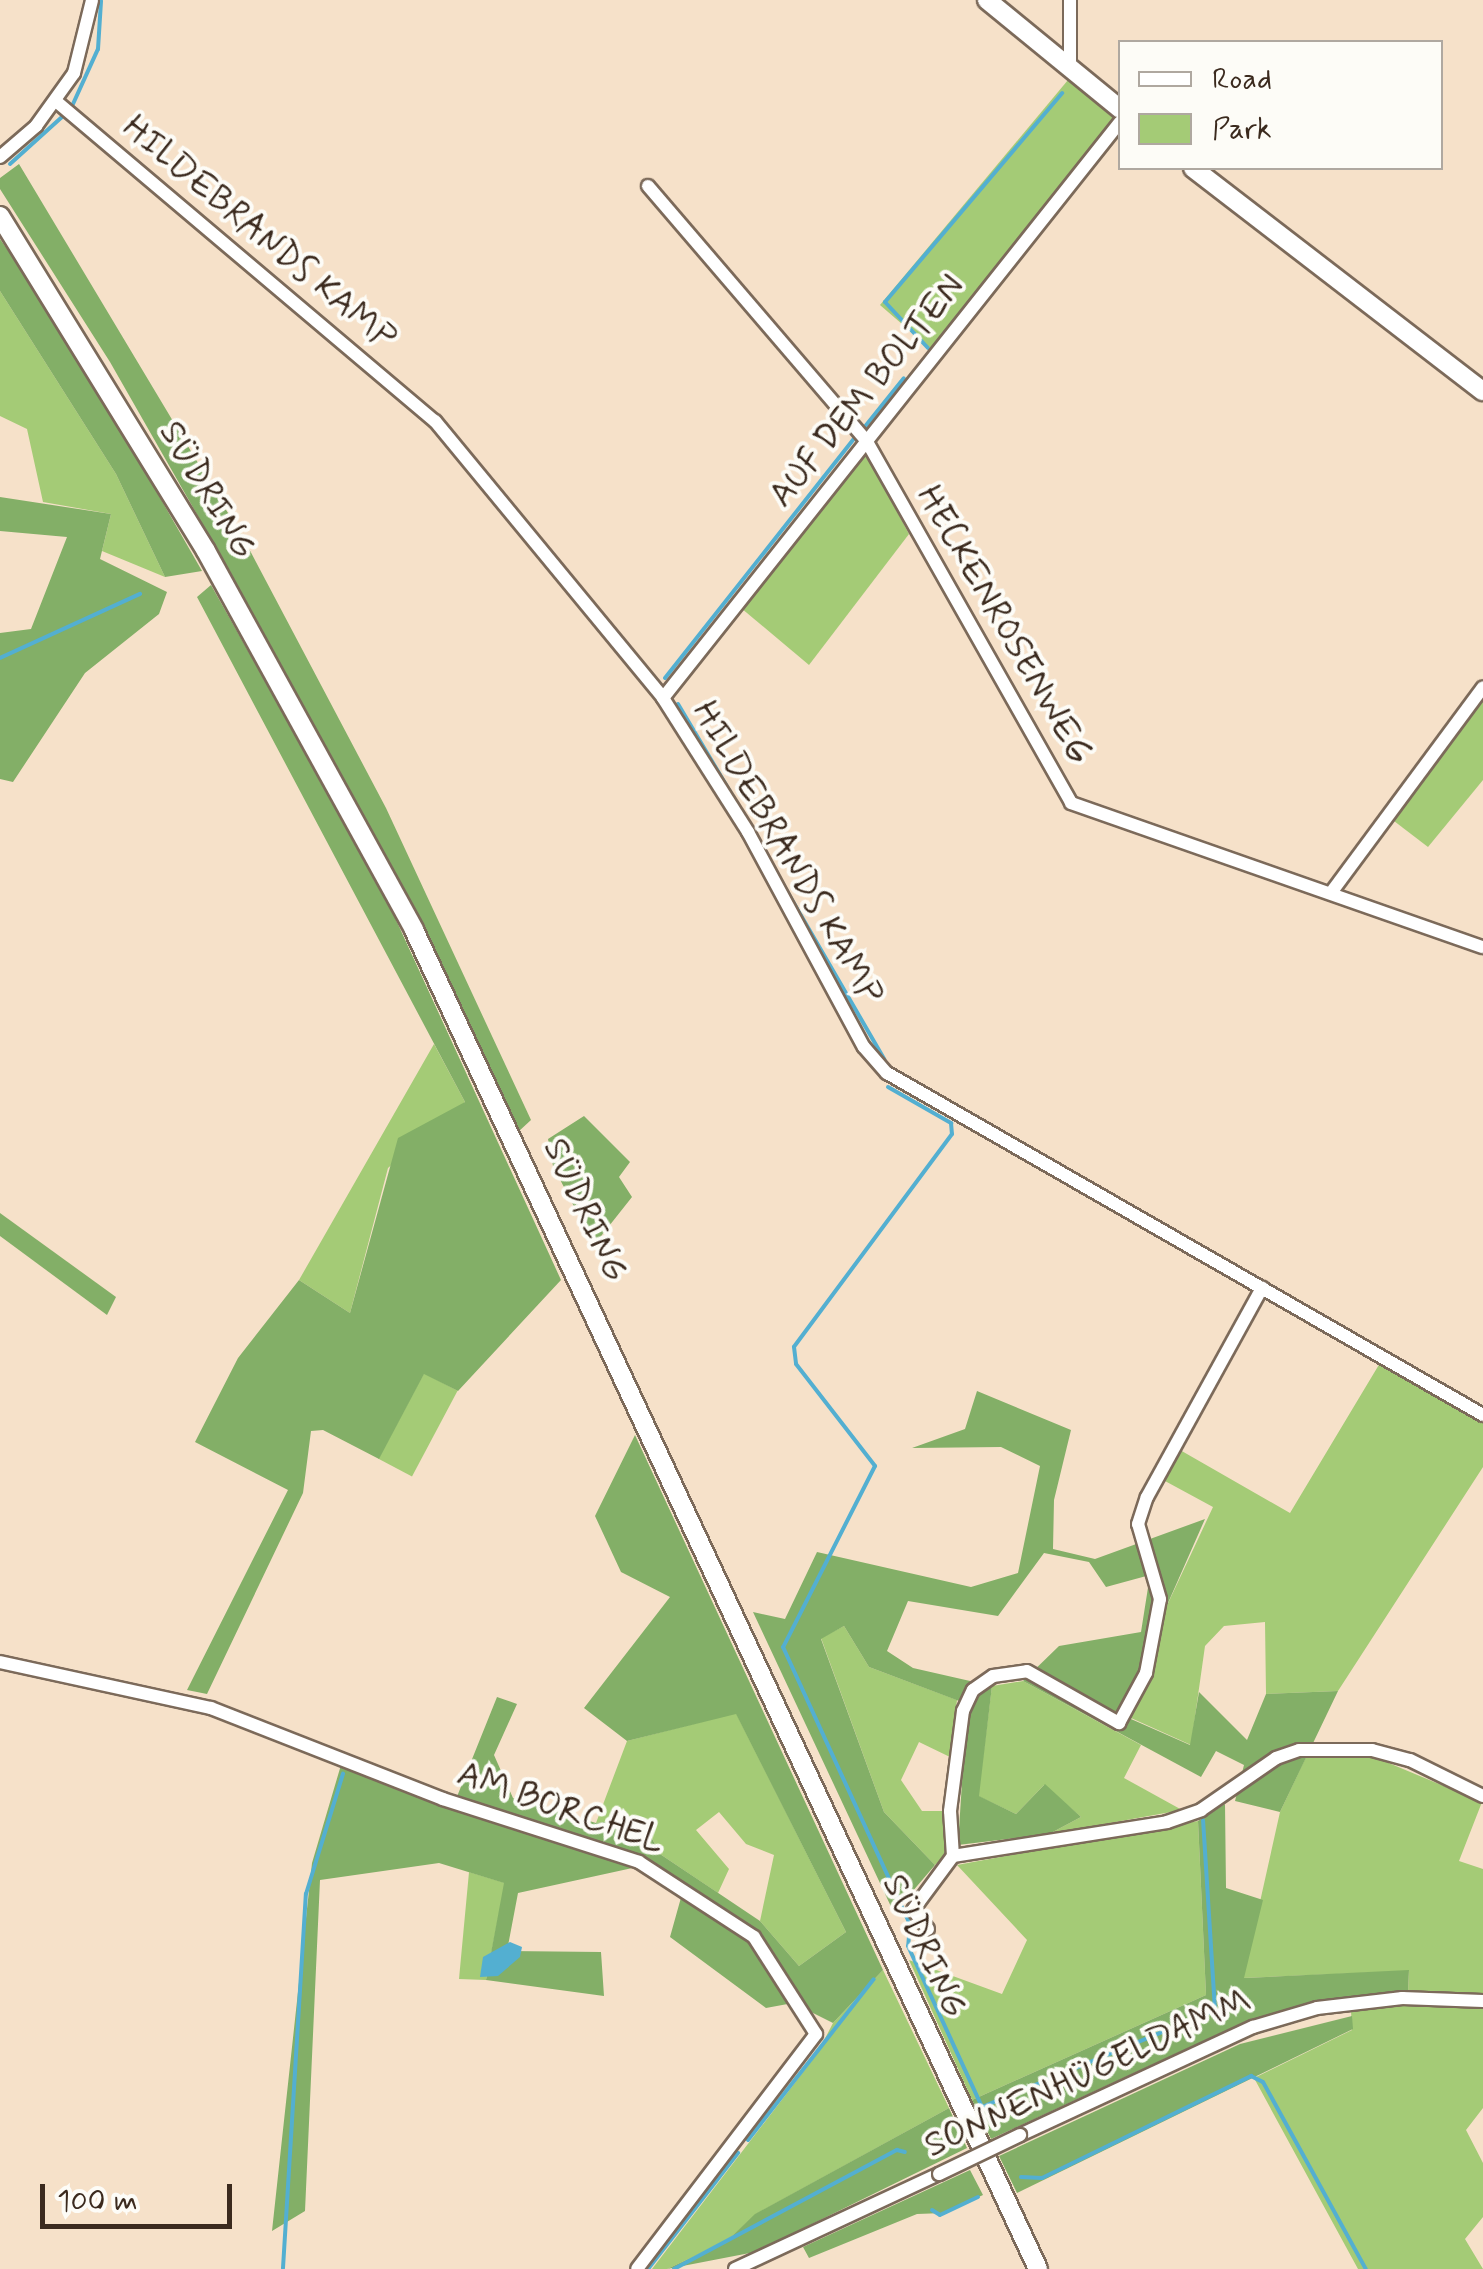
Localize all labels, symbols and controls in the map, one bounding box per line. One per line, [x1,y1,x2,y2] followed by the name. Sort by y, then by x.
[1118,40,1443,170] legend
[1212,60,1272,99] text: Road
[111,104,407,362] street label: HILDEBRANDS KAMP
[1212,110,1272,149] text: Park
[759,264,975,518] street label: AUF DEM BOLTEN
[150,414,264,566] street label: SÜDRING
[907,478,1101,772] street label: HECKENROSENWEG
[681,690,893,1016] street label: HILDEBRANDS KAMP
[534,1132,636,1288] street label: SÜDRING
[452,1753,670,1863] street label: AM BORCHEL
[873,1868,975,2024] street label: SÜDRING
[918,1979,1258,2167] street label: SONNENHÜGELDAMM
[45,2164,238,2226] scale bar
[57,2182,138,2221] text: 100 m

